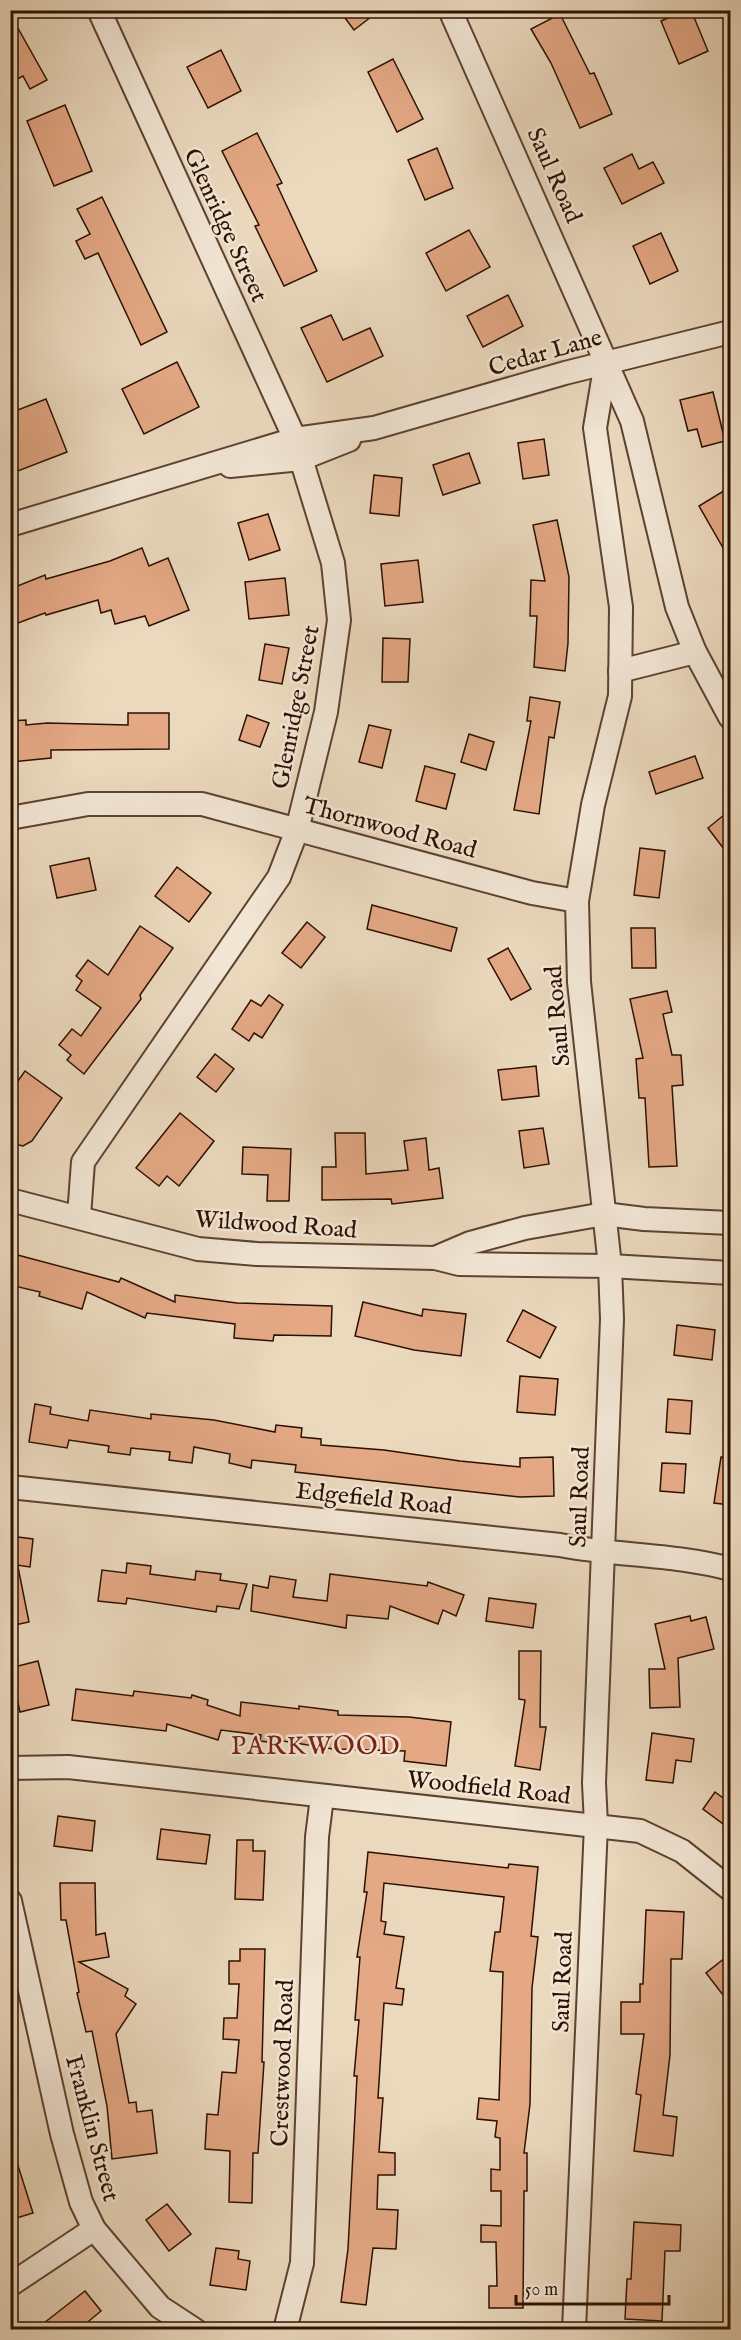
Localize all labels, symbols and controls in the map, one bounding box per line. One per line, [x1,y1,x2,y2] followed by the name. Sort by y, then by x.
[519,123,588,228] street label: Saul Road
[175,144,274,307] street label: Glenridge Street
[485,322,606,384] street label: Cedar Lane
[265,623,328,792] street label: Glenridge Street
[300,790,480,867] street label: Thornwood Road
[539,964,578,1068] street label: Saul Road
[194,1204,358,1247] street label: Wildwood Road
[563,1446,598,1548] street label: Saul Road
[294,1476,454,1523] street label: Edgefield Road
[231,1730,401,1763] district label: PARKWOOD
[406,1765,572,1813] street label: Woodfield Road
[546,1931,581,2033] street label: Saul Road
[265,1979,302,2147] street label: Crestwood Road
[57,2052,126,2205] street label: Franklin Street
[516,2268,669,2306] scale bar
[525,2279,558,2302] text: 50 m

